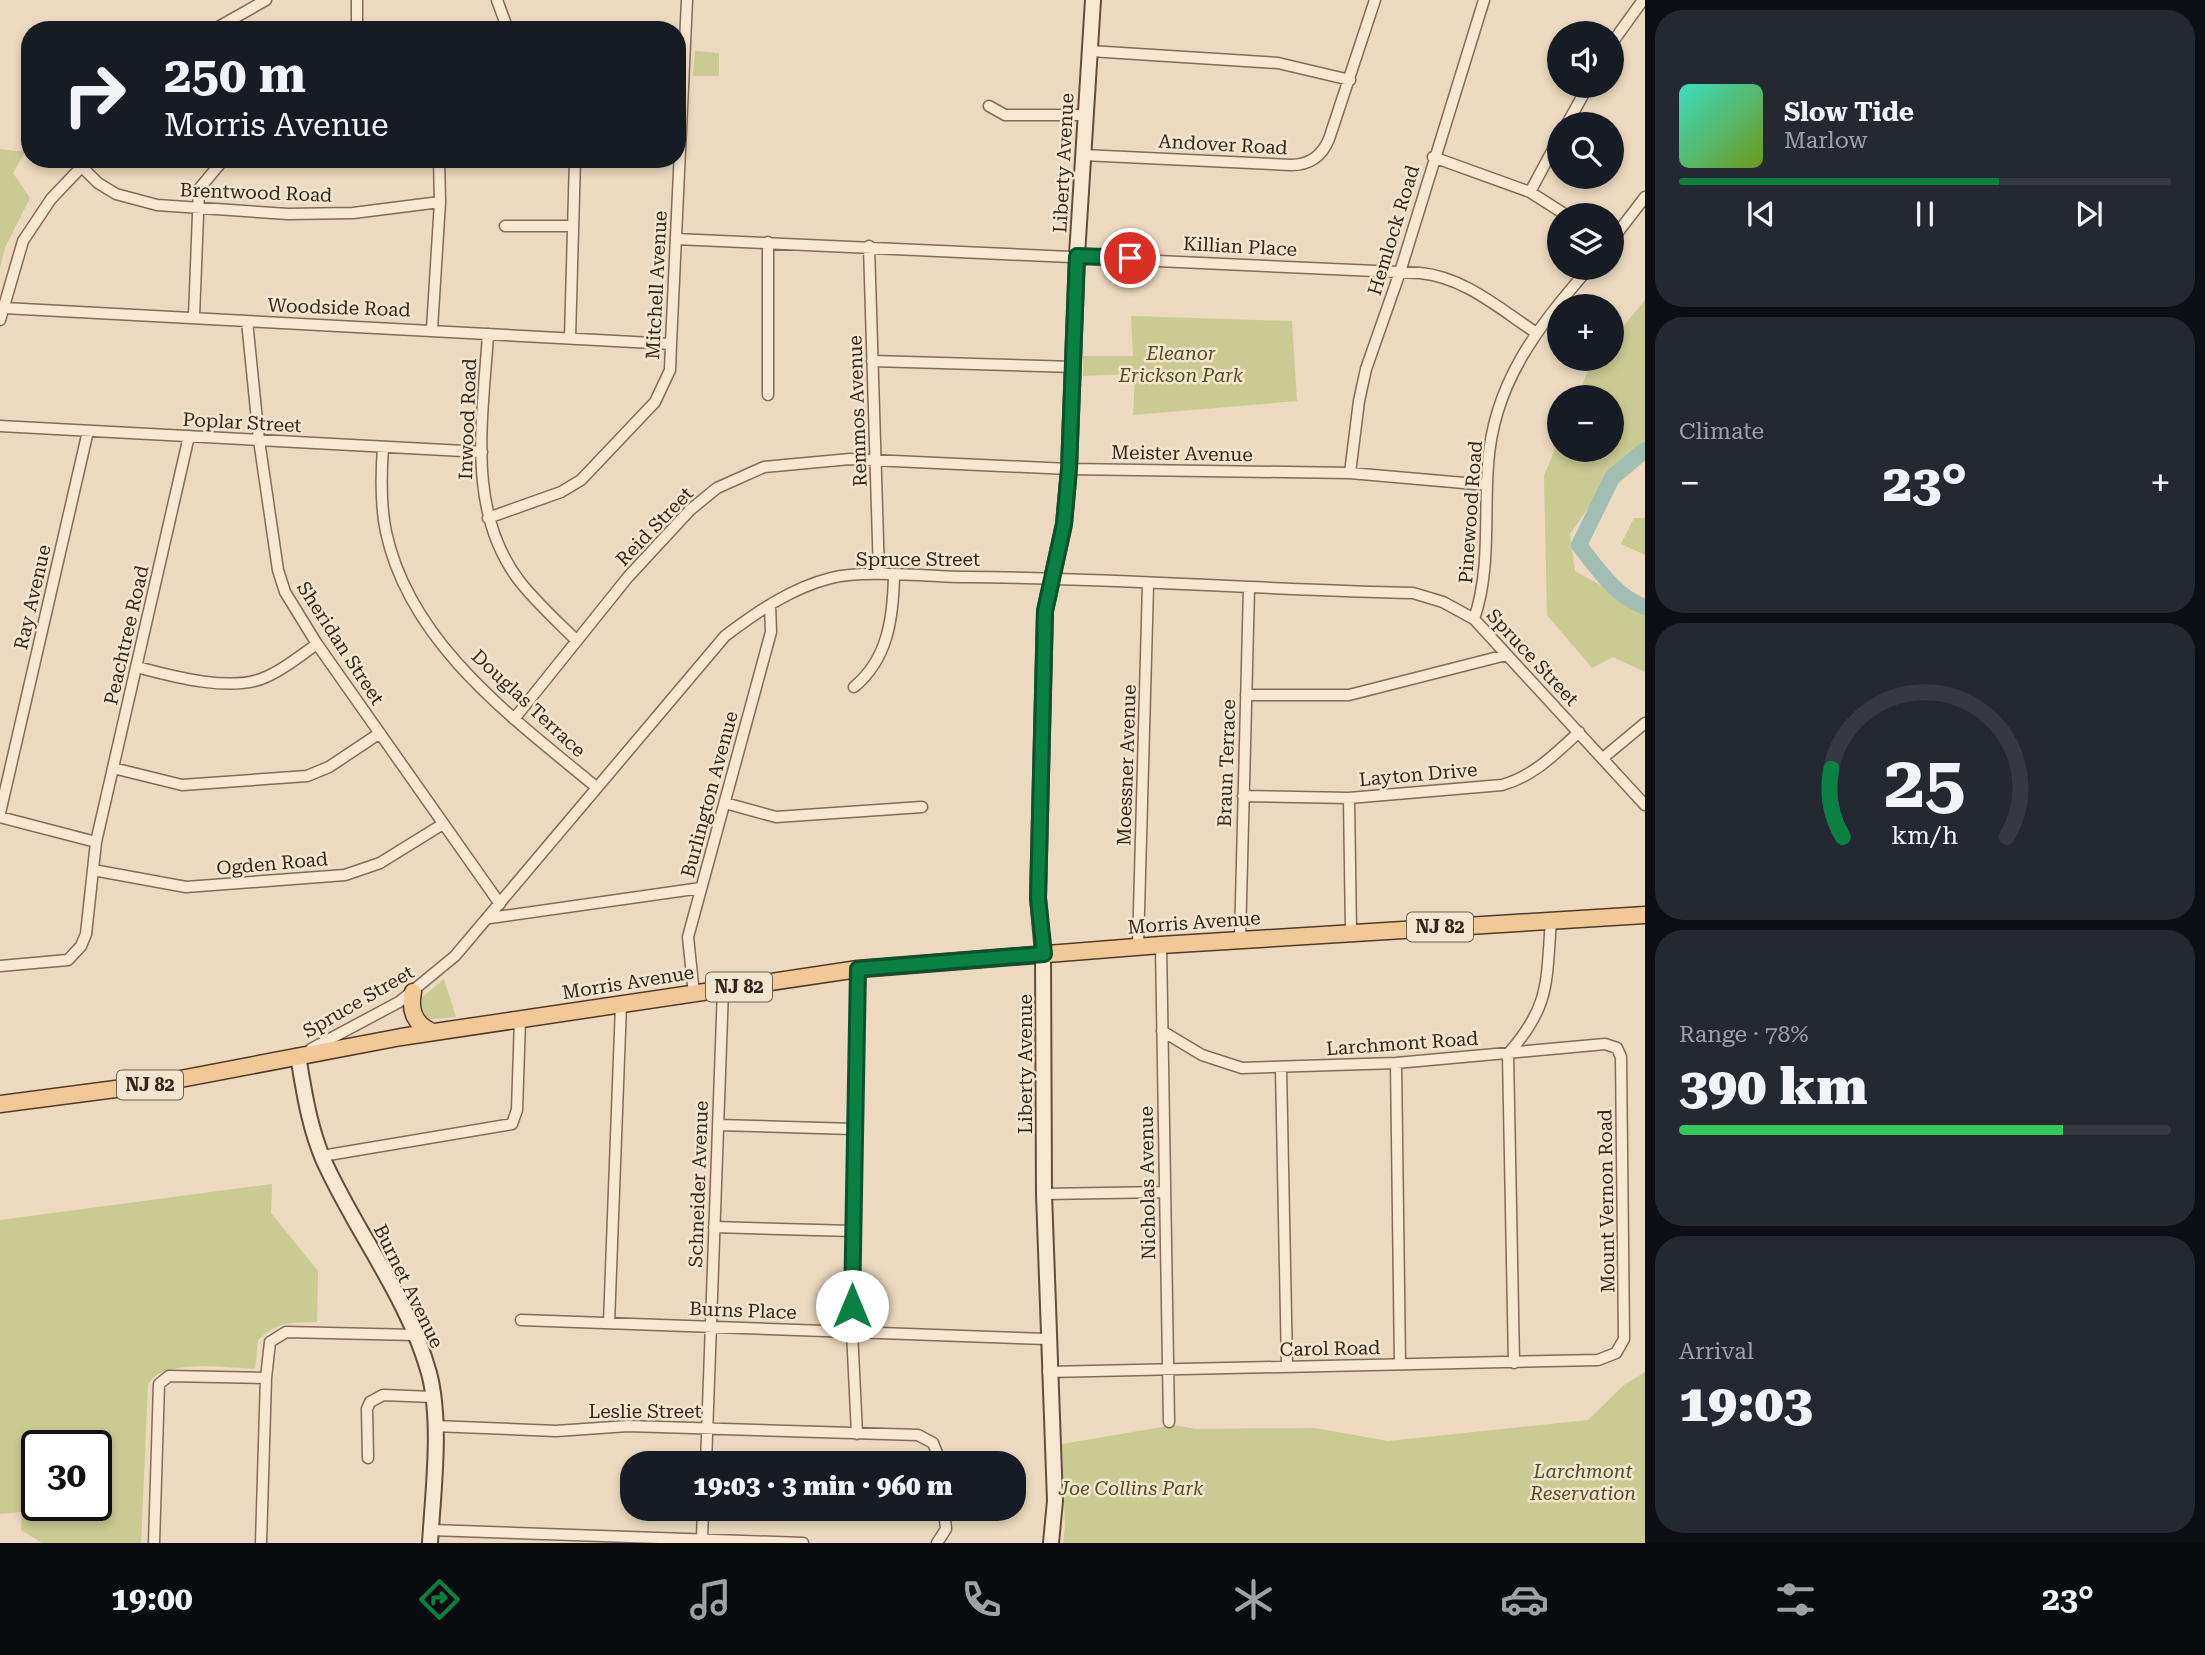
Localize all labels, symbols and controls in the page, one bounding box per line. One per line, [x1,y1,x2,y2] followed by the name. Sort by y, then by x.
[1547,21,1624,462] map controls
[1547,21,1624,98] button: sound
[164,47,306,104] text: 250 m
[49,49,140,140] icon: right
[1048,93,1079,234] street label: Liberty Avenue
[1784,97,1914,127] text: Slow Tide
[164,106,389,144] text: Morris Avenue
[1547,112,1624,189] button: search
[1784,127,1867,154] text: Marlow
[1158,130,1288,159] street label: Andover Road
[1363,162,1424,298] street label: Hemlock Road
[179,178,333,207] street label: Brentwood Road
[1742,195,1780,233] icon: previous
[1906,195,1944,233] icon: pause
[2070,195,2108,233] icon: next
[1547,203,1624,280] button: layers
[641,210,672,360] street label: Mitchell Avenue
[1100,228,1160,288] pin
[1182,232,1298,261] street label: Killian Place
[1111,239,1149,277] icon: arrive
[267,294,411,321] street label: Woodside Road
[1547,294,1624,371] button: +
[843,335,872,487] street label: Remmos Avenue
[1118,342,1244,387] park label: Eleanor Erickson Park
[454,358,481,480] street label: Inwood Road
[1547,385,1624,462] button: −
[182,408,302,437] street label: Poplar Street
[1679,418,1764,445] text: Climate
[1454,440,1487,584] street label: Pinewood Road
[1111,441,1253,466] street label: Meister Avenue
[1883,453,1967,514] text: 23°
[1679,461,1700,505] text: −
[2150,461,2171,505] text: +
[611,482,698,571] street label: Reid Street
[9,542,56,652] street label: Ray Avenue
[856,548,980,571] street label: Spruce Street
[99,563,154,707] street label: Peachtree Road
[292,577,389,709] street label: Sheridan Street
[1482,604,1583,711] street label: Spruce Street
[467,645,590,762] street label: Douglas Terrace
[1112,684,1141,846] street label: Moessner Avenue
[1213,699,1240,827] street label: Braun Terrace
[676,708,743,880] street label: Burlington Avenue
[1884,741,1966,826] text: 25
[1358,758,1478,791] street label: Layton Drive
[1892,821,1958,850] text: km/h
[215,847,329,880] street label: Ogden Road
[1127,906,1261,939] street label: Morris Avenue
[1407,912,1473,942] road number: NJ 82
[299,960,418,1042] street label: Spruce Street
[560,961,696,1004] street label: Morris Avenue
[706,972,772,1002] road number: NJ 82
[1014,994,1037,1134] street label: Liberty Avenue
[1679,1021,1808,1048] text: Range · 78%
[1325,1027,1479,1060] street label: Larchmont Road
[1679,1056,1867,1117] text: 390 km
[117,1070,183,1100] road number: NJ 82
[684,1100,713,1268] street label: Schneider Avenue
[1135,1106,1160,1260] street label: Nicholas Avenue
[1593,1109,1620,1293] street label: Mount Vernon Road
[369,1221,448,1352] street label: Burnet Avenue
[815,1269,889,1343] position arrow
[689,1297,797,1324] street label: Burns Place
[1280,1336,1380,1361] street label: Carol Road
[1679,1338,1754,1365] text: Arrival
[1679,1373,1813,1434] text: 19:03
[589,1400,701,1423] street label: Leslie Street
[21,1430,112,1521] speed limit sign: 30
[1529,1460,1636,1505] park label: Larchmont Reservation
[693,1471,953,1501] text: 19:03 · 3 min · 960 m
[1058,1477,1204,1500] park label: Joe Collins Park
[415,1575,464,1624] icon: directions
[686,1575,735,1624] icon: music
[957,1575,1006,1624] icon: phone
[1229,1575,1278,1624] icon: climate
[1500,1575,1549,1624] icon: car
[1771,1575,1820,1624] icon: filters
[111,1580,193,1618] text: 19:00
[2042,1580,2094,1618] text: 23°

